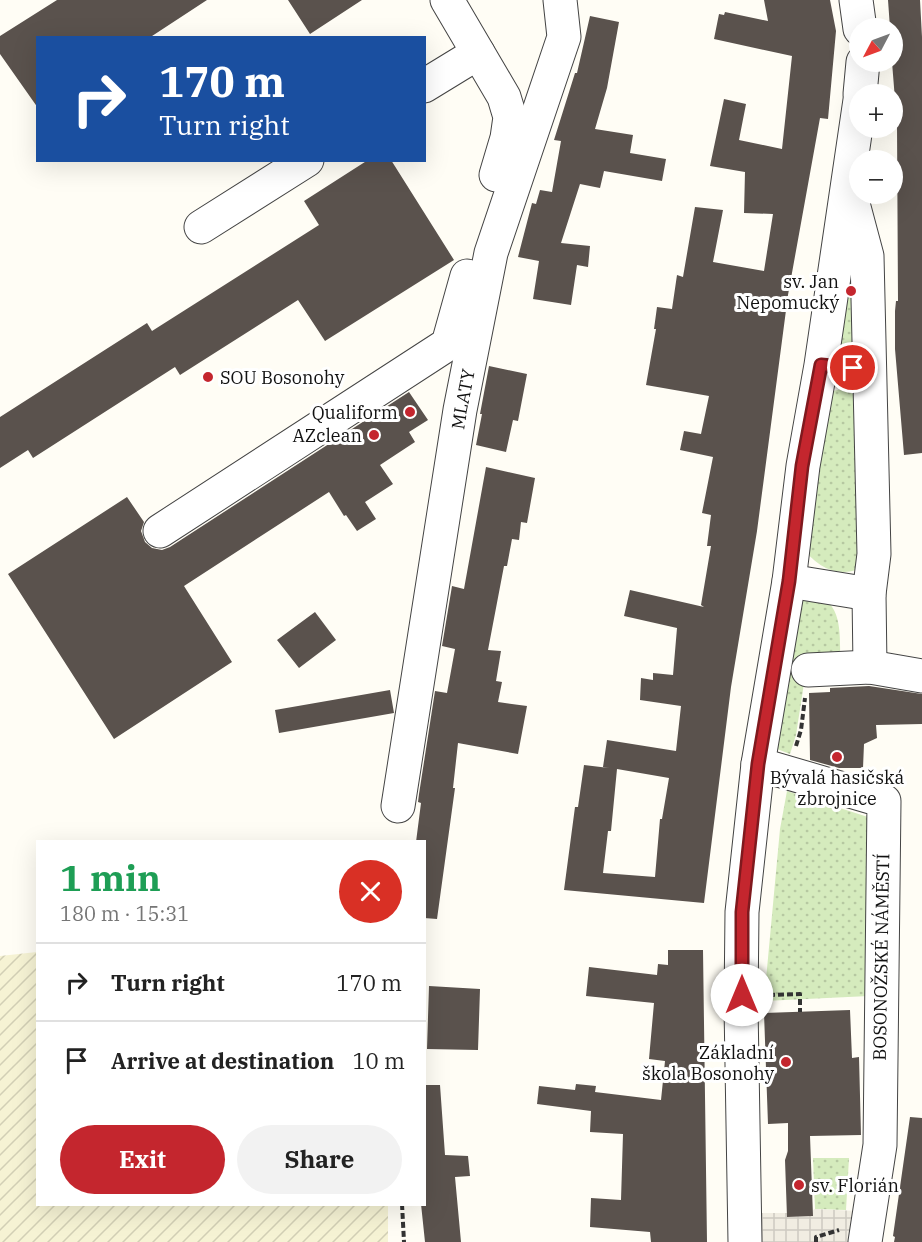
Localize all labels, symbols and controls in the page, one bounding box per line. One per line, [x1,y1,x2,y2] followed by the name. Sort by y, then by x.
[849,18,903,72] north arrow
[849,18,903,204] map controls
[159,54,285,109] text: 170 m
[60,60,138,138] icon: right
[849,84,903,138] button: +
[159,107,290,142] text: Turn right
[849,150,903,204] button: −
[736,270,839,314] place label: sv. Jan Nepomucký
[844,284,858,298] marker: sv. Jan Nepomucký
[827,342,878,393] pin
[836,351,869,384] icon: arrive
[220,366,345,389] place label: SOU Bosonohy
[446,366,480,431] street label: MLATY
[201,370,215,384] marker: SOU Bosonohy
[312,401,398,424] place label: Qualiform
[403,405,417,419] marker: Qualiform
[292,424,362,447] place label: AZclean
[367,428,381,442] marker: AZclean
[830,750,844,764] marker: Bývalá hasičská zbrojnice
[770,766,904,810] place label: Bývalá hasičská zbrojnice
[868,853,894,1061] street label: BOSONOŽSKÉ NÁMĚSTÍ
[60,854,161,901] text: 1 min
[339,860,402,923] button: close
[60,900,189,927] text: 180 m · 15:31
[710,963,774,1027] position arrow
[60,966,93,999] icon: right
[111,968,225,997] text: Turn right
[336,968,402,997] text: 170 m
[642,1041,774,1085] place label: Základní škola Bosonohy
[60,1044,93,1077] icon: arrive
[111,1046,334,1075] text: Arrive at destination
[352,1046,405,1075] text: 10 m
[779,1055,793,1069] marker: Základní škola Bosonohy
[60,1125,225,1194] button: Exit
[237,1125,402,1194] button: Share
[811,1174,899,1197] place label: sv. Florián
[792,1178,806,1192] marker: sv. Florián

